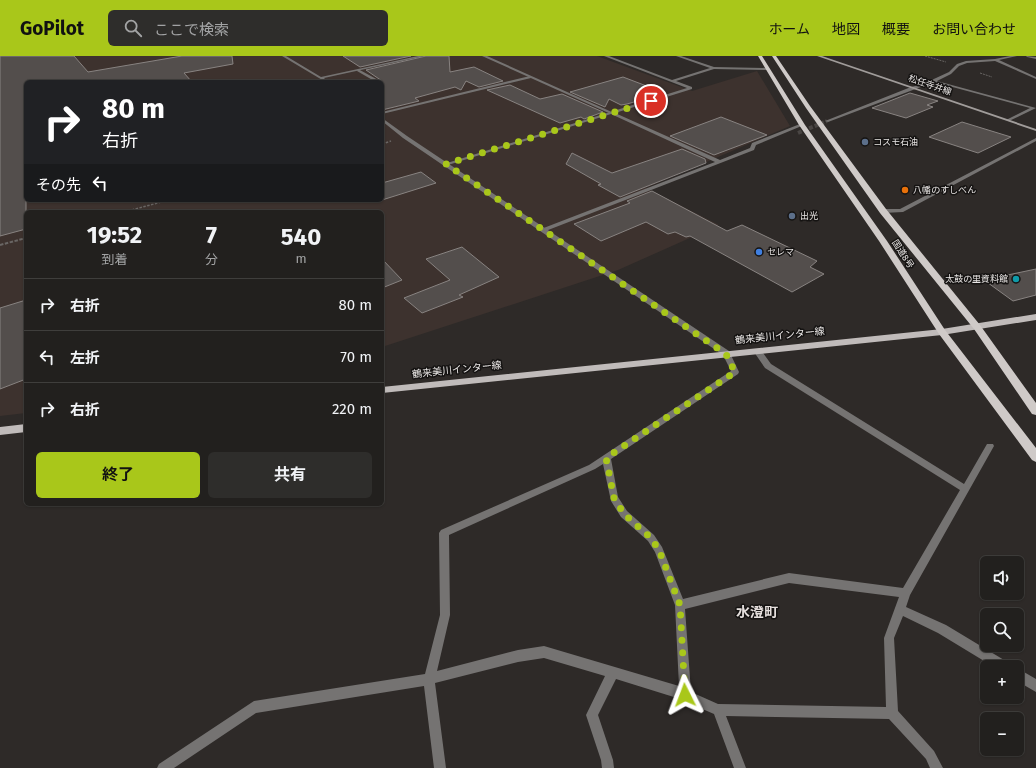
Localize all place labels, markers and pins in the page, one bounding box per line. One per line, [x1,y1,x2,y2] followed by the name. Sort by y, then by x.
[634,84,668,118] pin
[860,137,870,147] marker: コスモ石油
[873,137,918,147] place label: コスモ石油
[900,185,910,195] marker: 八幡のすしべん
[913,185,976,195] place label: 八幡のすしべん
[787,211,797,221] marker: 出光
[800,211,818,221] place label: 出光
[754,247,764,257] marker: セレマ
[767,247,794,257] place label: セレマ
[945,273,1008,284] place label: 太鼓の里資料館
[1011,274,1021,284] marker: 太鼓の里資料館

